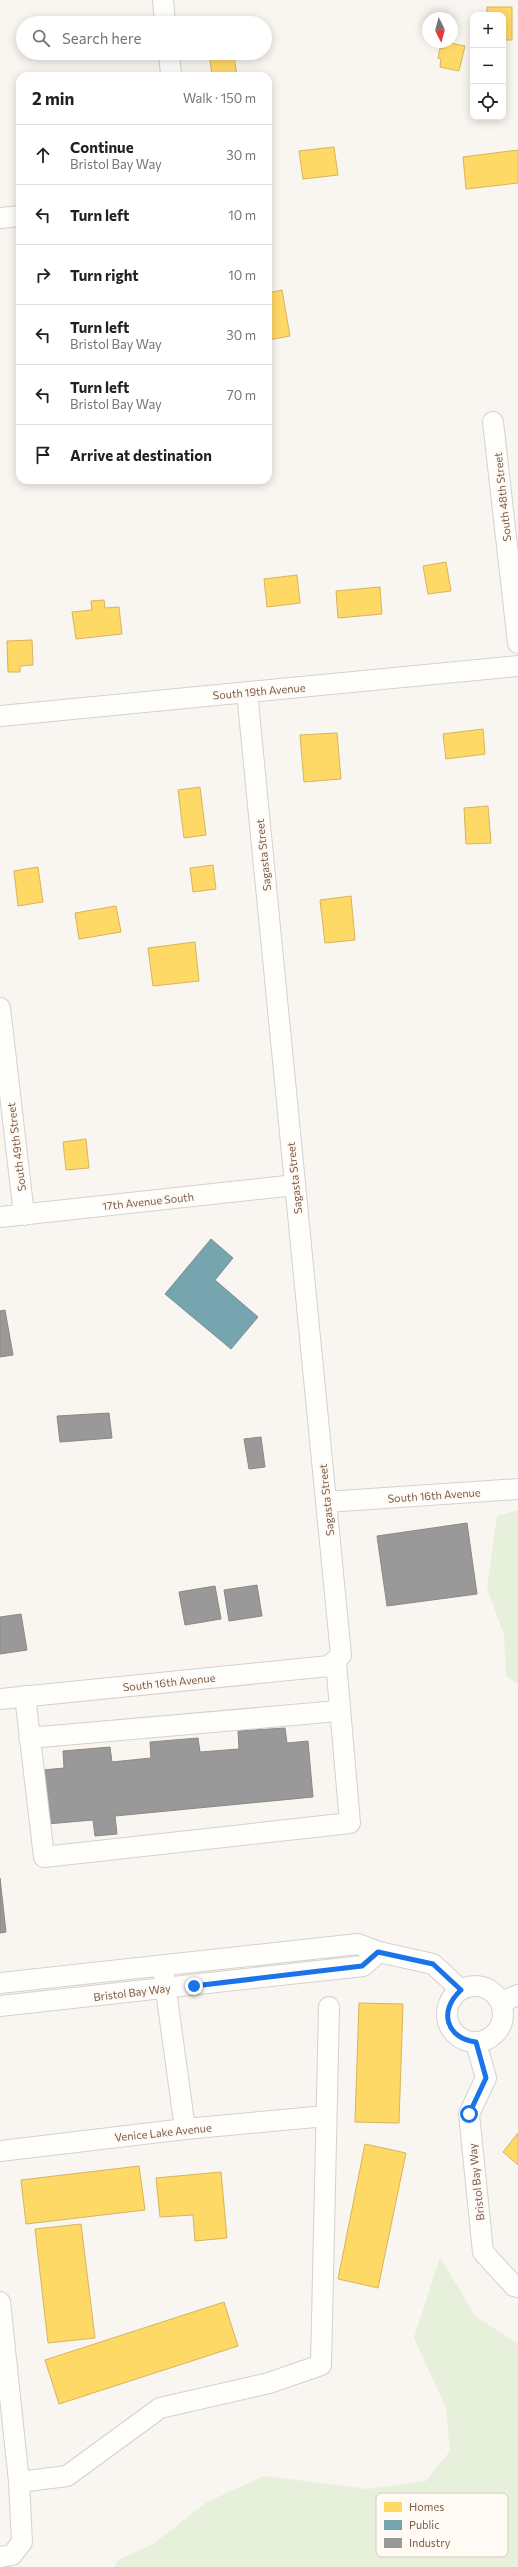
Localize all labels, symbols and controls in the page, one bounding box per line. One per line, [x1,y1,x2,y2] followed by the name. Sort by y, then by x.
[422,12,458,48] north arrow
[470,12,506,120] map controls
[470,12,506,48] button: +
[16,16,272,60] search box
[30,27,52,49] icon: search
[62,29,141,47] text: Search here
[470,48,506,84] button: −
[470,84,506,120] button: locate
[32,88,74,109] text: 2 min
[183,90,256,106] text: Walk · 150 m
[70,138,134,156] text: Continue
[32,144,54,166] icon: ahead
[226,147,256,163] text: 30 m
[70,156,162,172] text: Bristol Bay Way
[32,204,54,226] icon: left
[70,206,129,224] text: Turn left
[228,207,256,223] text: 10 m
[32,264,54,286] icon: right
[70,266,139,284] text: Turn right
[228,267,256,283] text: 10 m
[70,318,129,336] text: Turn left
[32,324,54,346] icon: left
[226,327,256,343] text: 30 m
[70,336,162,352] text: Bristol Bay Way
[70,378,129,396] text: Turn left
[32,384,54,406] icon: left
[227,387,256,403] text: 70 m
[70,396,162,412] text: Bristol Bay Way
[32,444,54,466] icon: arrive
[70,446,212,464] text: Arrive at destination
[491,451,513,542] street label: South 48th Street
[212,680,306,702] street label: South 19th Avenue
[253,818,273,892] street label: Sagasta Street
[4,1101,28,1192] street label: South 49th Street
[284,1141,304,1215] street label: Sagasta Street
[101,1190,195,1212] street label: 17th Avenue South
[316,1463,336,1537] street label: Sagasta Street
[387,1485,481,1505] street label: South 16th Avenue
[122,1671,216,1693] street label: South 16th Avenue
[185,1977,203,1995] route end
[93,1981,172,2003] street label: Bristol Bay Way
[460,2105,478,2123] route start
[114,2120,212,2144] street label: Venice Lake Avenue
[465,2142,487,2221] street label: Bristol Bay Way
[376,2493,508,2557] legend
[409,2500,444,2513] text: Homes
[409,2518,440,2531] text: Public
[409,2536,451,2549] text: Industry

